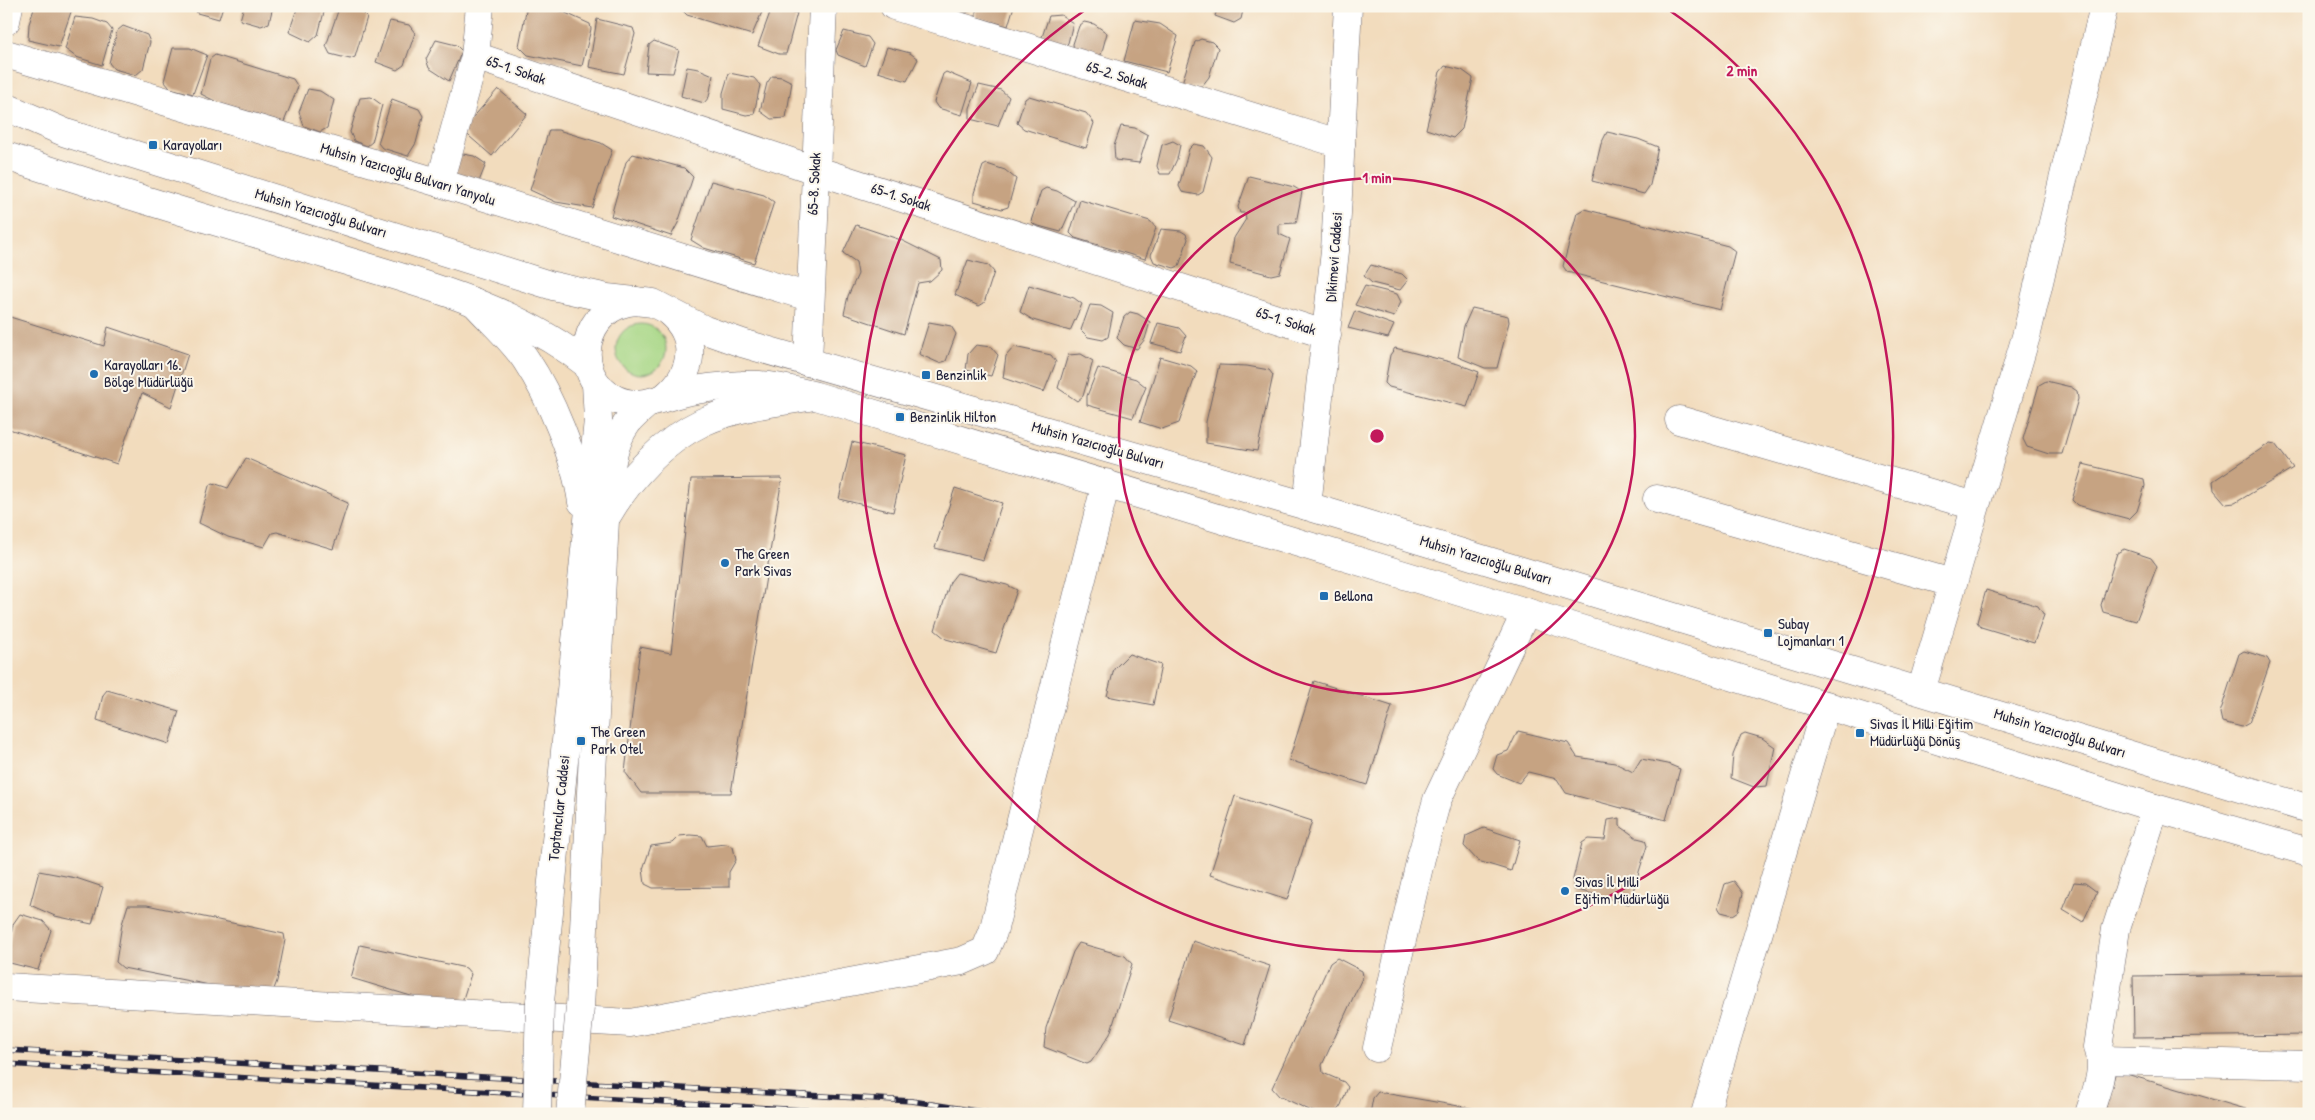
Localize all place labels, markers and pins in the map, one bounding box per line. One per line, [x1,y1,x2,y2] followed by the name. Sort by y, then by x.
[163,134,222,155] place label: Karayolları
[147,139,159,151] marker: Karayolları
[104,354,193,392] place label: Karayolları 16. Bölge Müdürlüğü
[936,364,987,385] place label: Benzinlik
[88,368,100,380] marker: Karayolları 16. Bölge Müdürlüğü
[920,369,932,381] marker: Benzinlik
[910,406,997,427] place label: Benzinlik Hilton
[894,411,906,423] marker: Benzinlik Hilton
[1368,427,1386,445] centre of rings
[735,543,792,581] place label: The Green Park Sivas
[719,557,731,569] marker: The Green Park Sivas
[1334,585,1373,606] place label: Bellona
[1318,590,1330,602] marker: Bellona
[1778,613,1844,651] place label: Subay Lojmanları 1
[1762,627,1774,639] marker: Subay Lojmanları 1
[1870,713,1973,751] place label: Sivas İl Milli Eğitim Müdürlüğü Dönüş
[591,721,646,759] place label: The Green Park Otel
[1854,727,1866,739] marker: Sivas İl Milli Eğitim Müdürlüğü Dönüş
[575,735,587,747] marker: The Green Park Otel
[1575,871,1669,909] place label: Sivas İl Milli Eğitim Müdürlüğü
[1559,885,1571,897] marker: Sivas İl Milli Eğitim Müdürlüğü

